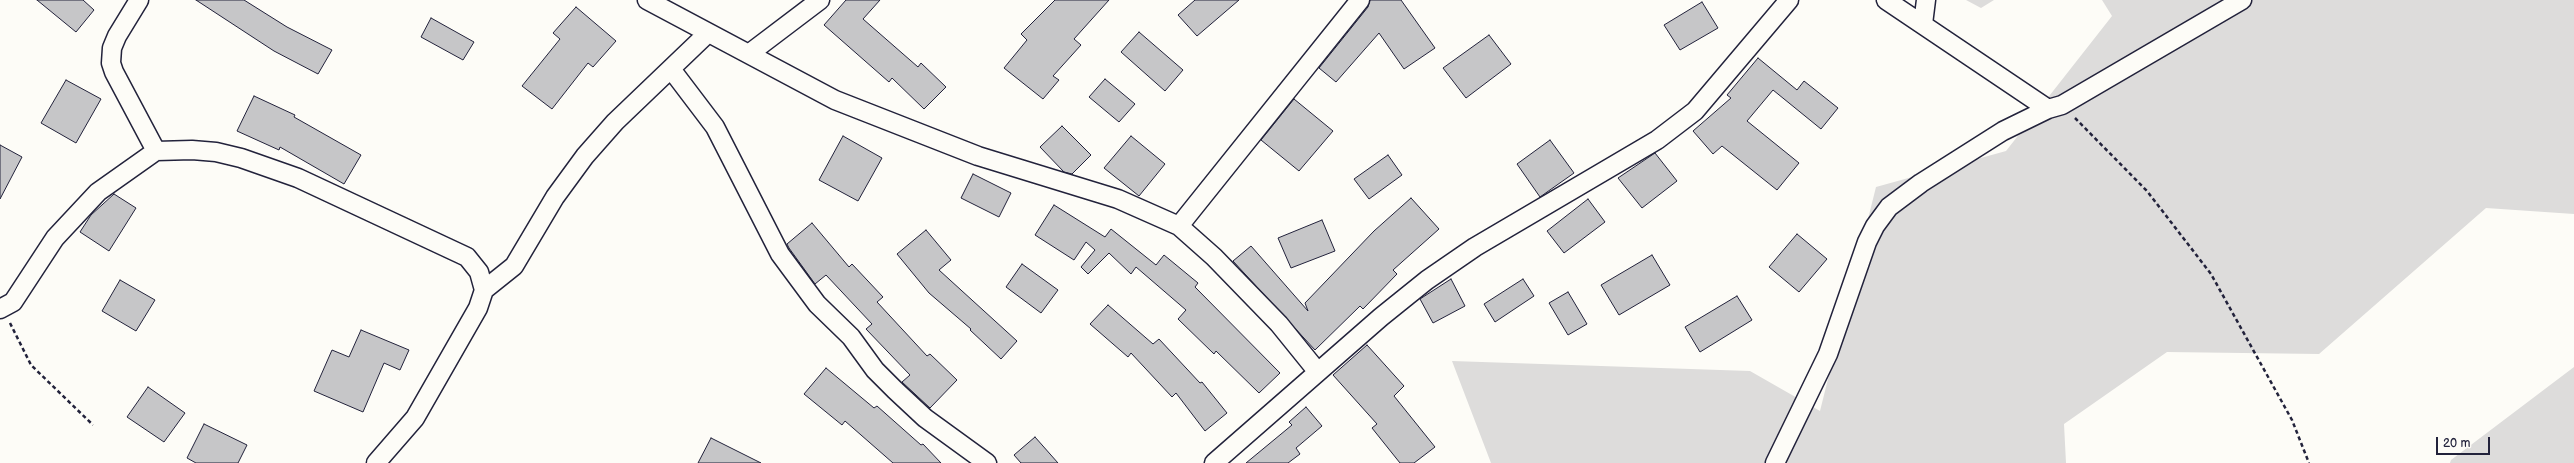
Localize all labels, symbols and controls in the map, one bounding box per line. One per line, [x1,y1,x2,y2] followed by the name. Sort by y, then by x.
[2438,429,2492,455] scale bar
[2443,436,2470,451] text: 20 m

